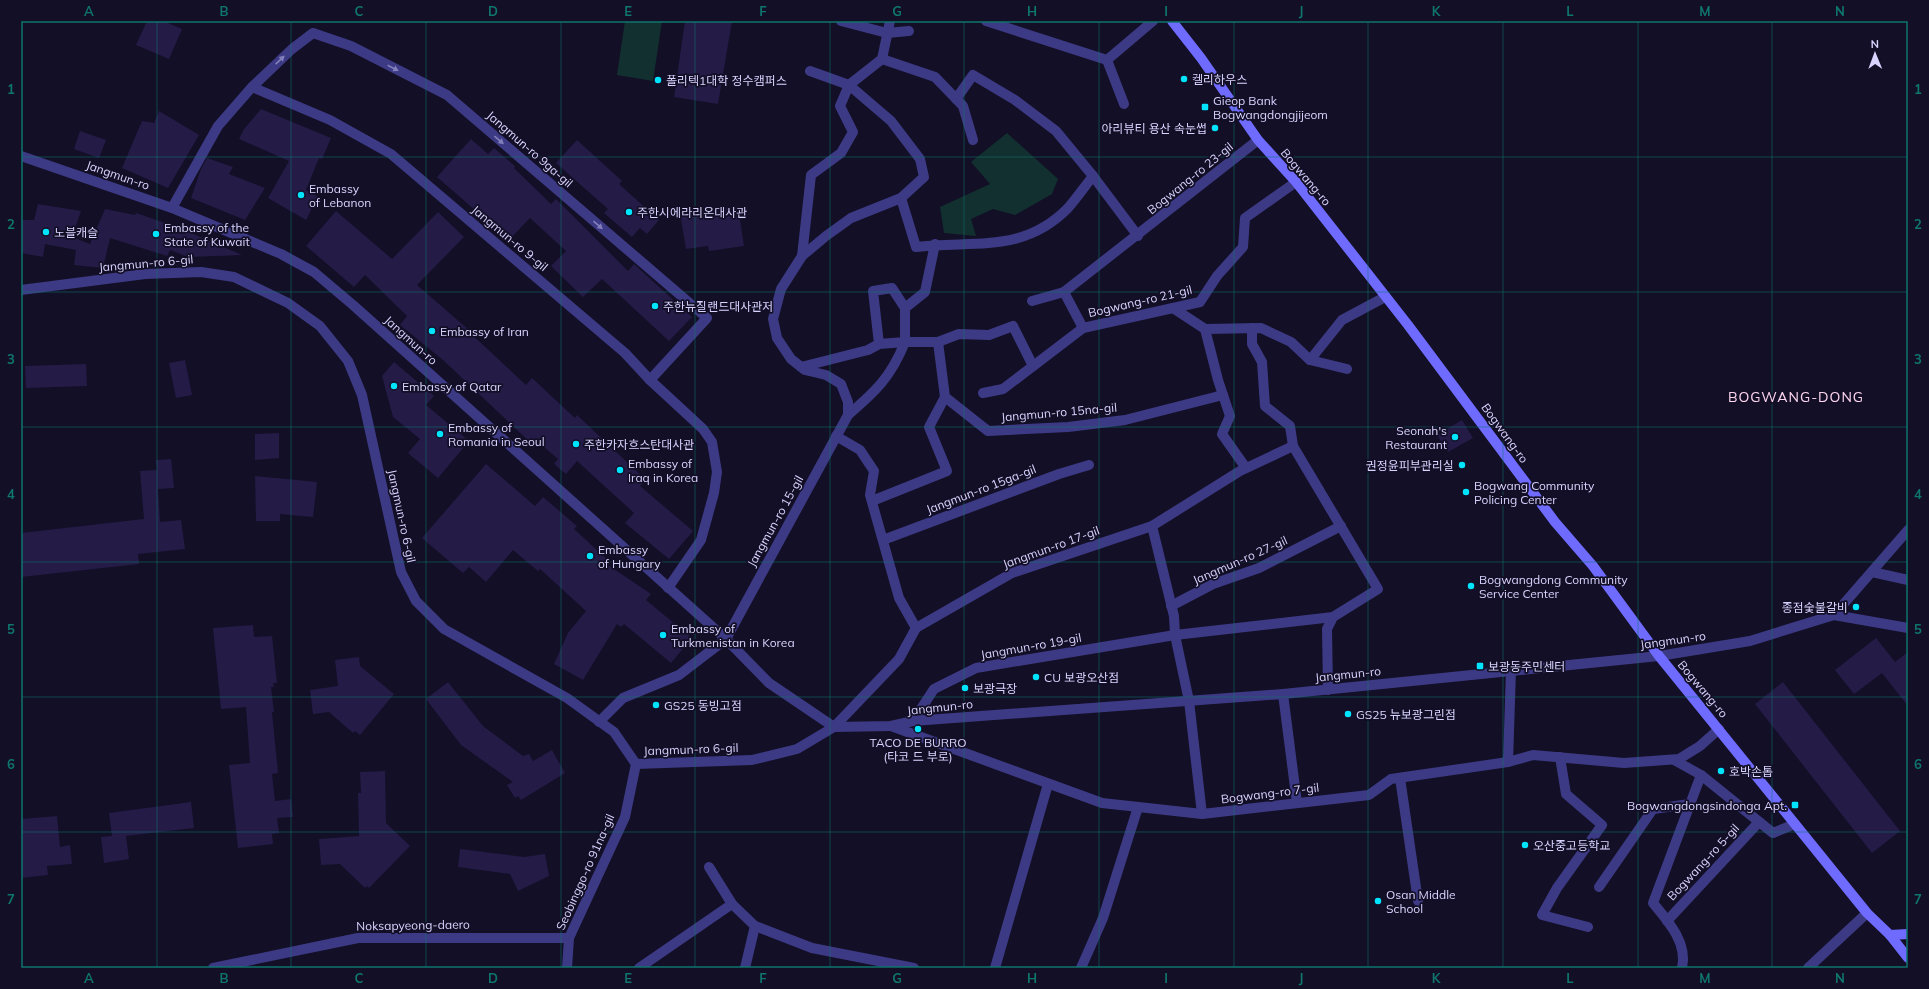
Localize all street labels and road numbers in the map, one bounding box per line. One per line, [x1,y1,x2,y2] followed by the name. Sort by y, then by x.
[484,108,576,190] street label: Jangmun-ro 9ga-gil
[1144,139,1236,217] street label: Bogwang-ro 23-gil
[1278,145,1334,209] street label: Bogwang-ro
[84,157,152,193] street label: Jangmun-ro
[469,202,551,274] street label: Jangmun-ro 9-gil
[98,251,194,275] street label: Jangmun-ro 6-gil
[1087,282,1193,320] street label: Bogwang-ro 21-gil
[381,312,441,368] street label: Jangmun-ro
[1000,399,1118,425] street label: Jangmun-ro 15na-gil
[1478,400,1532,466] street label: Bogwang-ro
[924,461,1038,517] street label: Jangmun-ro 15ga-gil
[385,468,419,564] street label: Jangmun-ro 6-gil
[744,473,806,569] street label: Jangmun-ro 15-gil
[1001,523,1101,571] street label: Jangmun-ro 17-gil
[1190,532,1290,588] street label: Jangmun-ro 27-gil
[1639,628,1707,652] street label: Jangmun-ro
[979,630,1083,662] street label: Jangmun-ro 19-gil
[1675,657,1731,721] street label: Bogwang-ro
[1314,663,1382,685] street label: Jangmun-ro
[906,696,974,718] street label: Jangmun-ro
[643,740,739,758] street label: Jangmun-ro 6-gil
[1220,780,1320,806] street label: Bogwang-ro 7-gil
[553,812,617,932] street label: Seobinggo-ro 91na-gil
[1664,821,1742,903] street label: Bogwang-ro 5-gil
[356,917,470,933] street label: Noksapyeong-daero

